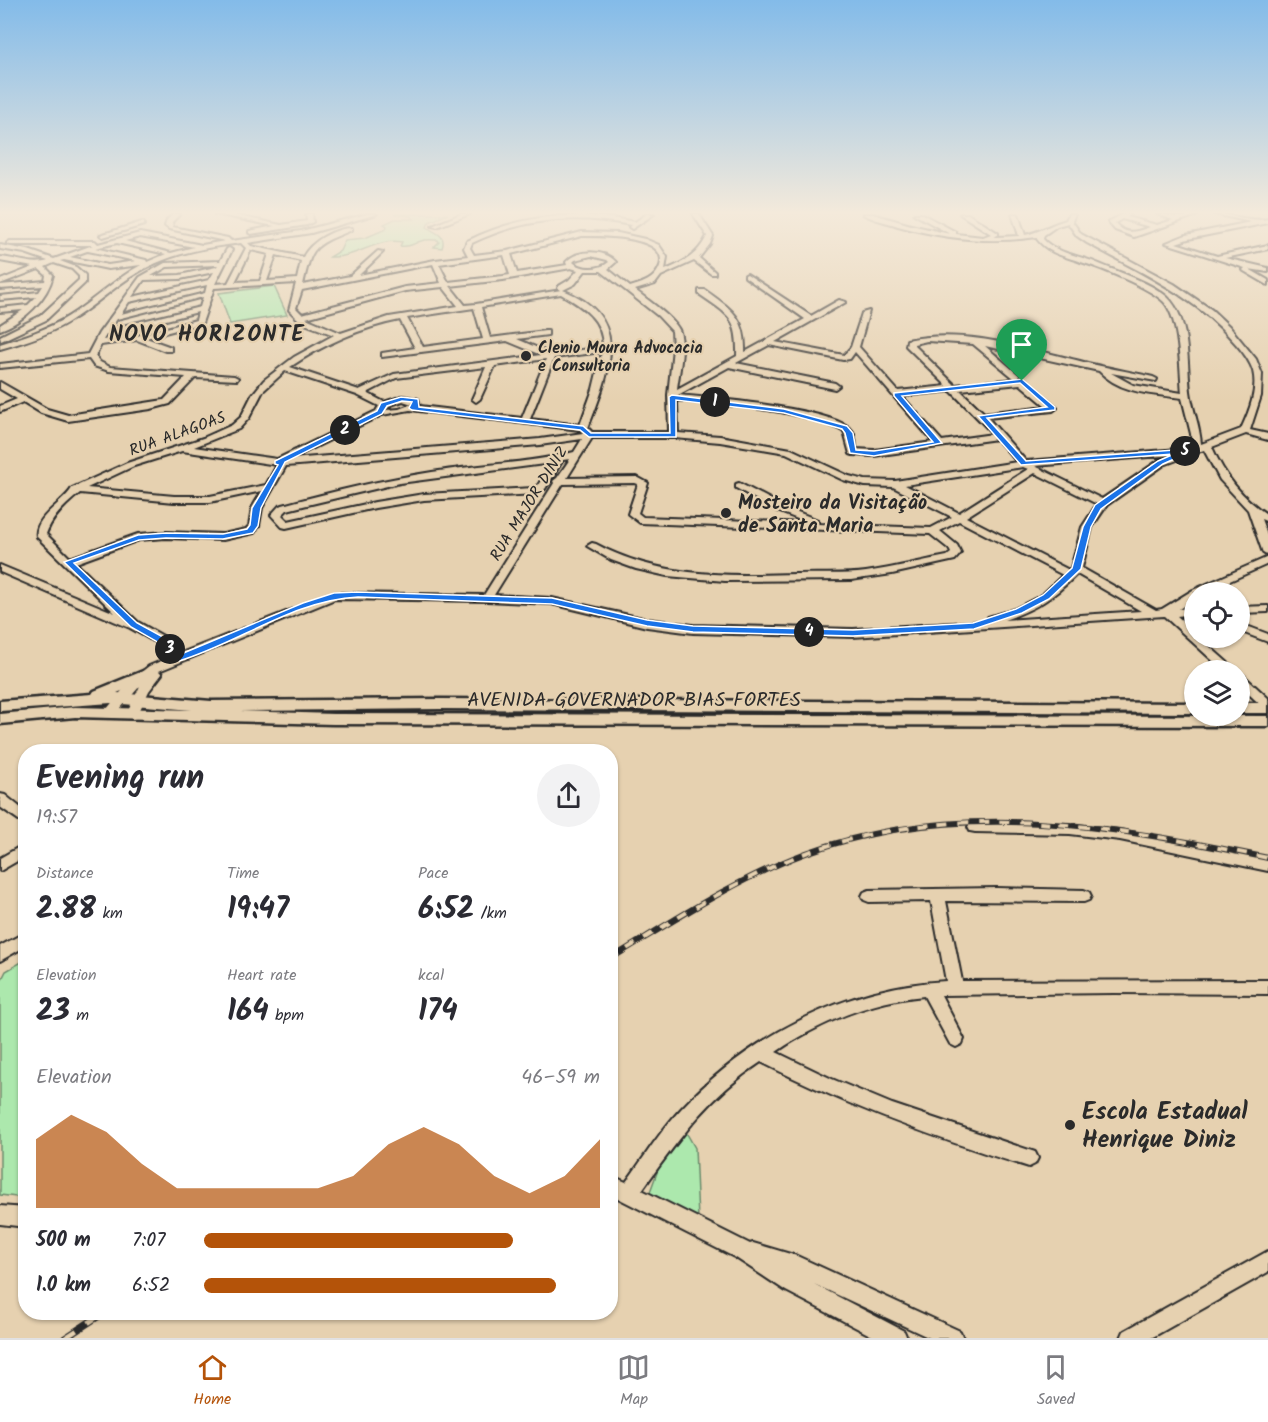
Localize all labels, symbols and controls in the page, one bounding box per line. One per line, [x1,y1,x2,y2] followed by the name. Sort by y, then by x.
[109,318,305,353] district label: NOVO HORIZONTE
[996,319,1047,381] pin
[1005,328,1038,361] icon: arrive
[538,336,703,379] place label: Clenio Moura Advocacia e Consultoria
[519,349,533,363] marker: Clenio Moura Advocacia e Consultoria
[700,387,730,417] pin: 1
[713,389,717,414] text: 1
[126,405,230,463] street label: RUA ALAGOAS
[330,415,360,445] pin: 2
[340,417,350,442] text: 2
[1170,436,1200,466] pin: 5
[1181,438,1189,463] text: 5
[484,441,575,566] street label: RUA MAJOR DINIZ
[738,488,927,543] place label: Mosteiro da Visitação de Santa Maria
[719,506,733,520] marker: Mosteiro da Visitação de Santa Maria
[1184,582,1250,726] map controls
[1184,582,1250,648] button: locate
[794,617,824,647] pin: 4
[805,619,813,644] text: 4
[155,634,185,664] pin: 3
[166,636,174,661] text: 3
[1184,660,1250,726] button: layers
[467,685,801,717] street label: AVENIDA GOVERNADOR BIAS FORTES
[36,753,204,806] text: Evening run
[537,764,600,827] button: share
[36,802,77,834] text: 19:57
[36,861,94,886] text: Distance
[227,861,259,886] text: Time
[418,861,449,886] text: Pace
[36,886,96,934] text: 2.88
[227,886,289,934] text: 19:47
[418,886,474,934] text: 6:52
[96,901,123,926] text: km
[474,901,507,926] text: /km
[36,963,97,988] text: Elevation
[227,963,297,988] text: Heart rate
[418,963,444,988] text: kcal
[36,988,70,1036] text: 23
[227,988,269,1036] text: 164
[418,988,458,1036] text: 174
[70,1003,89,1028] text: m
[269,1003,304,1028] text: bpm
[36,1062,112,1094] text: Elevation
[521,1062,600,1094] text: 46–59 m
[1082,1093,1248,1160] place label: Escola Estadual Henrique Diniz
[1063,1118,1077,1132] marker: Escola Estadual Henrique Diniz
[36,1225,91,1257] text: 500 m
[132,1225,165,1257] text: 7:07
[36,1270,91,1302] text: 1.0 km
[132,1270,170,1302] text: 6:52
[193,1351,231,1412] tab: Home
[617,1351,650,1412] tab: Map
[1037,1351,1075,1412] tab: Saved

